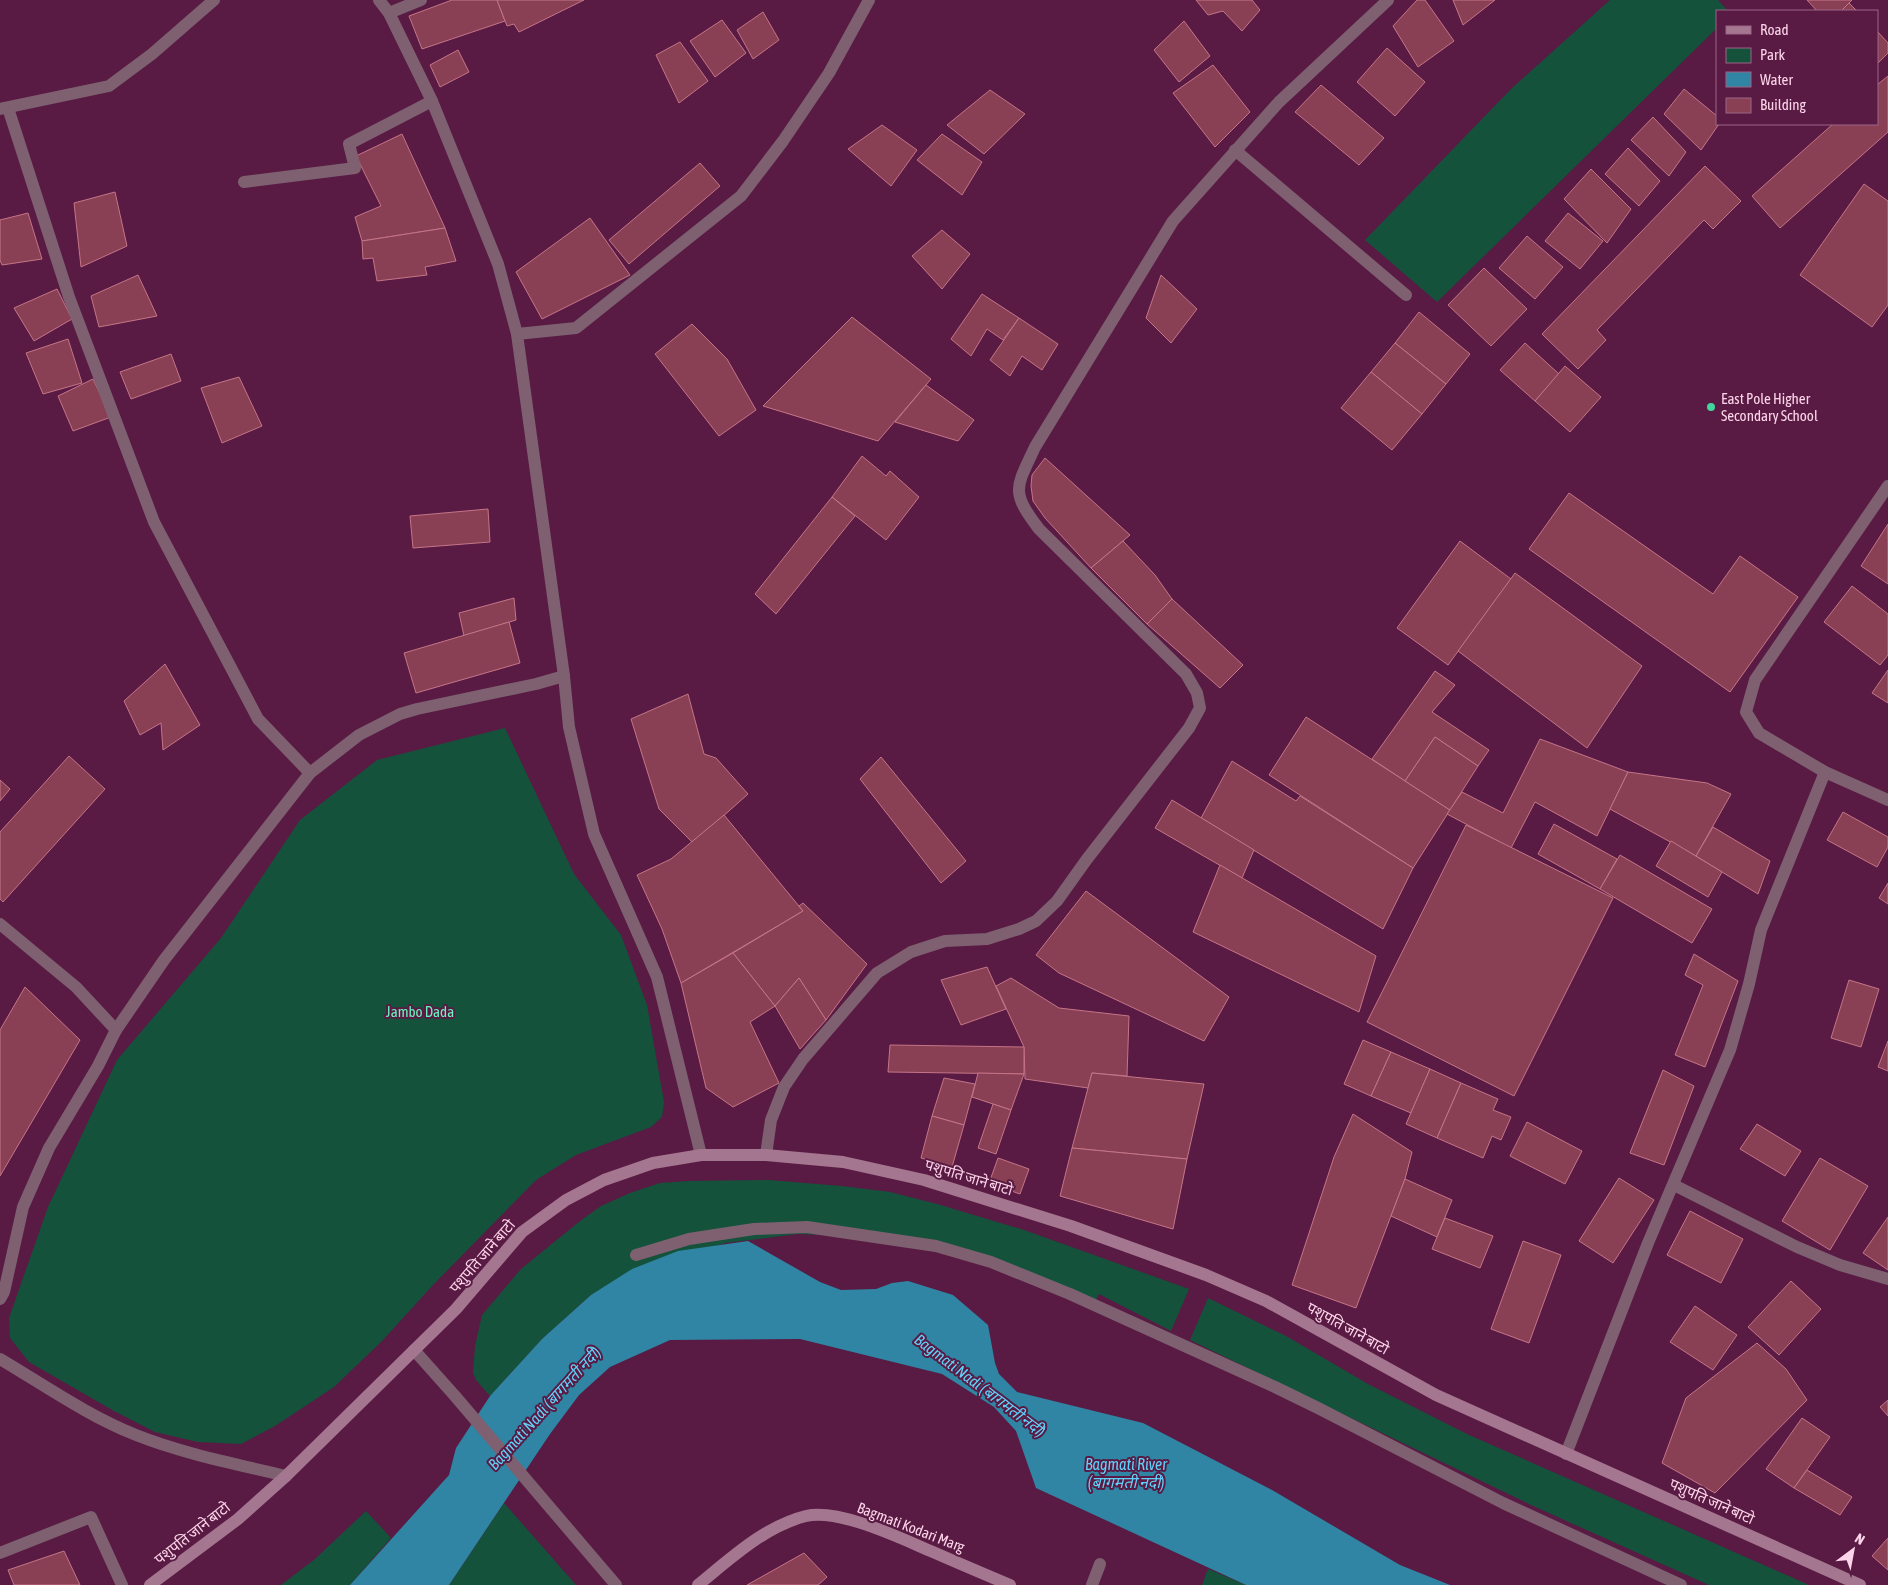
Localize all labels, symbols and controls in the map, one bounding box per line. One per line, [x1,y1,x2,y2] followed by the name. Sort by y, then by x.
[1716,10,1878,125] legend
[1760,21,1789,38] text: Road
[1760,46,1785,63] text: Park
[1760,71,1793,88] text: Water
[1760,96,1806,113] text: Building
[1721,390,1818,424] place label: East Pole Higher Secondary School
[1705,401,1717,413] marker: East Pole Higher Secondary School
[386,1003,454,1020] park label: Jambo Dada
[922,1156,1016,1201] street label: पशुपति जाने बाटो
[446,1215,521,1297] street label: पशुपति जाने बाटो
[1303,1298,1393,1360] street label: पशुपति जाने बाटो
[911,1330,1049,1441] water label: Bagmati Nadi (बागमती नदी)
[484,1343,605,1474] water label: Bagmati Nadi (बागमती नदी)
[1085,1455,1168,1492] water label: Bagmati River (बागमती नदी)
[1666,1475,1758,1530] street label: पशुपति जाने बाटो
[151,1498,235,1569] street label: पशुपति जाने बाटो
[855,1499,968,1556] street label: Bagmati Kodari Marg
[1828,1525,1878,1575] north arrow
[1852,1530,1868,1548] text: N

